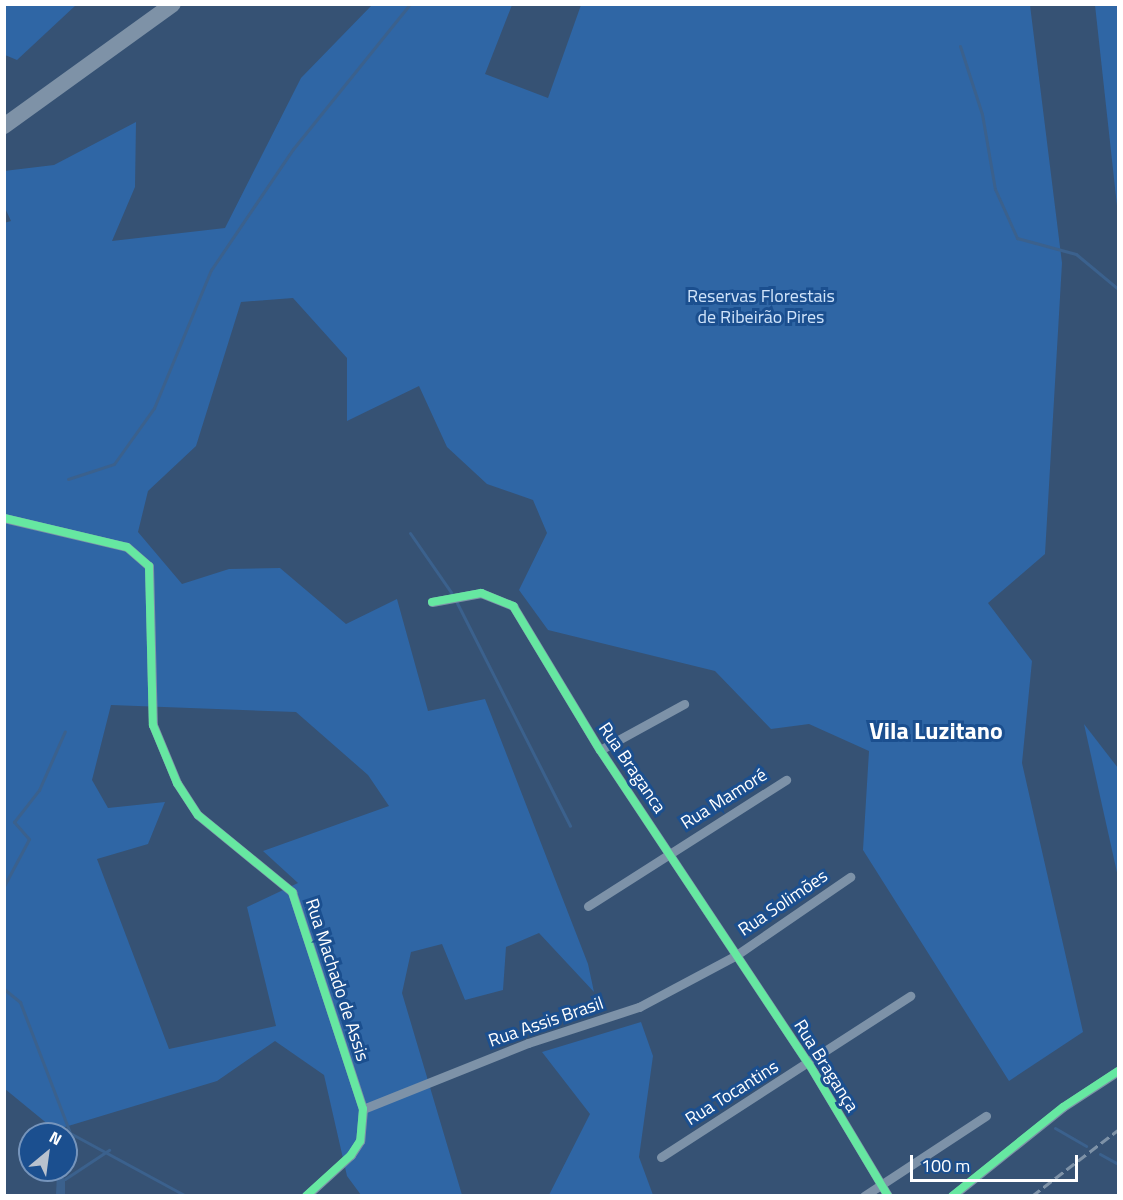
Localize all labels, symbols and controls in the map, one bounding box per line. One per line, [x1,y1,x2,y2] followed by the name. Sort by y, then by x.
[687,286,835,328] park label: Reservas Florestais de Ribeirão Pires
[869,717,1003,745] district label: Vila Luzitano
[594,719,670,817] street label: Rua Braganca
[677,764,771,834] street label: Rua Mamoré
[734,865,832,941] street label: Rua Solimões
[301,896,373,1064] street label: Rua Machado de Assis
[486,992,606,1052] street label: Rua Assis Brasil
[789,1016,863,1116] street label: Rua Bragança
[681,1056,783,1130] street label: Rua Tocantins
[18,1122,78,1182] north arrow
[45,1125,66,1151] text: N
[913,1143,1081,1181] scale bar
[921,1152,970,1179] text: 100 m

